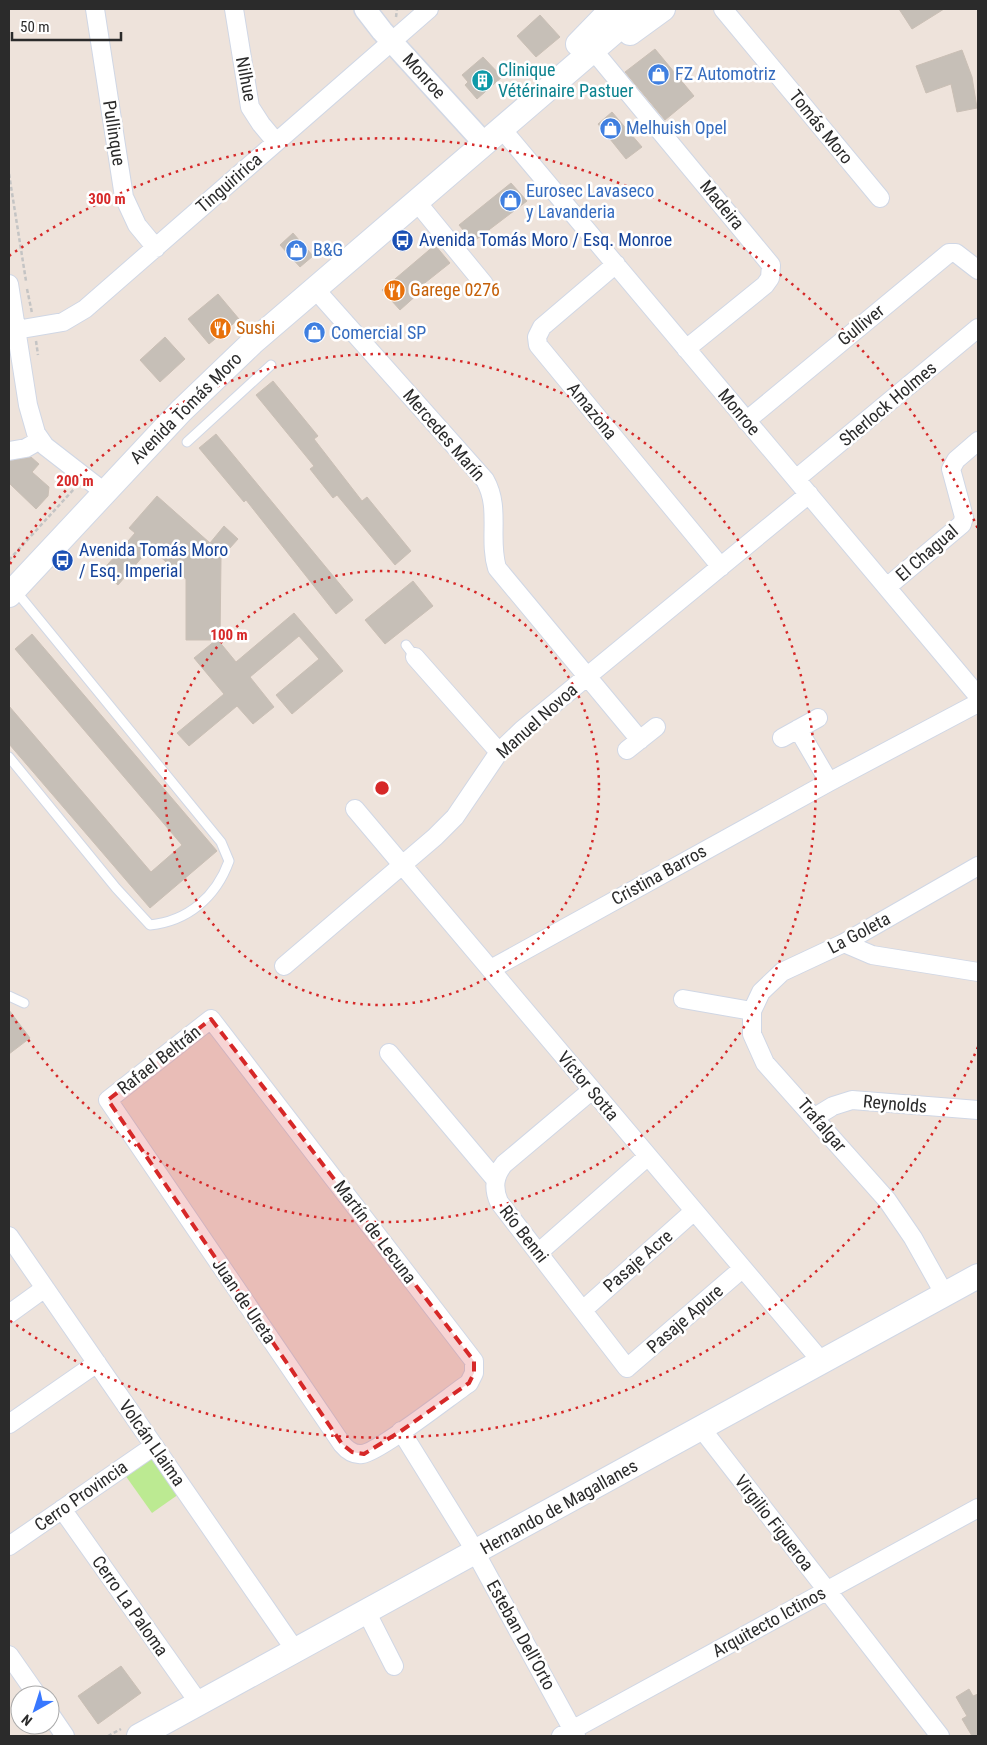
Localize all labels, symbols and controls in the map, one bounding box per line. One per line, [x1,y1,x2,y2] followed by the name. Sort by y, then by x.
[12,10,121,42] scale bar
[20,18,50,36] text: 50 m
[398,49,450,103] street label: Monroe
[232,55,261,103] street label: Nilhue
[498,59,634,101] place label: Clinique Vétérinaire Pastuer
[647,62,671,86] shop icon: FZ Automotriz
[675,63,776,84] place label: FZ Automotriz
[470,68,494,92] building icon: Clinique Vétérinaire Pastuer
[785,85,858,168] street label: Tomás Moro
[99,99,130,167] street label: Pullinque
[598,116,622,140] shop icon: Melhuish Opel
[626,117,727,138] place label: Melhuish Opel
[192,148,266,217] street label: Tinguiririca
[696,176,749,233] street label: Madeira
[526,180,654,222] place label: Eurosec Lavaseco y Lavanderia
[498,189,522,213] shop icon: Eurosec Lavaseco y Lavanderia
[88,190,126,208] text: 300 m
[391,228,415,252] bus stop icon: Avenida Tomás Moro / Esq. Monroe
[419,229,672,250] place label: Avenida Tomás Moro / Esq. Monroe
[285,238,309,262] shop icon: B&G
[313,239,343,260] place label: B&G
[382,278,406,302] restaurant icon: Garege 0276
[410,279,500,300] place label: Garege 0276
[833,299,888,350] street label: Gulliver
[208,316,232,340] restaurant icon: Sushi
[236,317,275,338] place label: Sushi
[303,321,327,345] shop icon: Comercial SP
[331,322,426,343] place label: Comercial SP
[125,347,246,468] street label: Avenida Tomás Moro
[835,357,940,450] street label: Sherlock Holmes
[563,378,622,443] street label: Amazona
[714,384,765,439] street label: Monroe
[399,385,490,485] street label: Mercedes Marín
[56,472,94,490] text: 200 m
[891,520,962,585] street label: El Chagual
[79,539,228,581] place label: Avenida Tomás Moro / Esq. Imperial
[51,548,75,572] bus stop icon: Avenida Tomás Moro / Esq. Imperial
[210,626,248,644] text: 100 m
[492,679,581,762] street label: Manuel Novoa
[373,779,391,797] centre of rings
[608,840,710,909] street label: Cristina Barros
[824,907,893,958] street label: La Goleta
[113,1021,204,1098] street label: Rafael Beltrán
[553,1047,623,1125] street label: Víctor Sotta
[862,1090,928,1117] street label: Reynolds
[793,1094,852,1156] street label: Trafalgar
[330,1176,421,1287] street label: Martín de Lecuna
[496,1201,553,1266] street label: Río Benni
[599,1225,676,1296] street label: Pasaje Acre
[208,1254,281,1347] street label: Juan de Ureta
[642,1280,727,1357] street label: Pasaje Apure
[115,1396,190,1490] street label: Volcán Llaima
[476,1455,641,1559] street label: Hernando de Magallanes
[30,1456,131,1535] street label: Cerro Provincia
[730,1471,818,1575] street label: Virgilio Figueroa
[88,1551,173,1660] street label: Cerro La Paloma
[483,1576,560,1693] street label: Esteban Dell'Orto
[708,1582,829,1661] street label: Arquitecto Ictinos
[10,1685,60,1735] north arrow
[18,1711,35,1729] text: N

